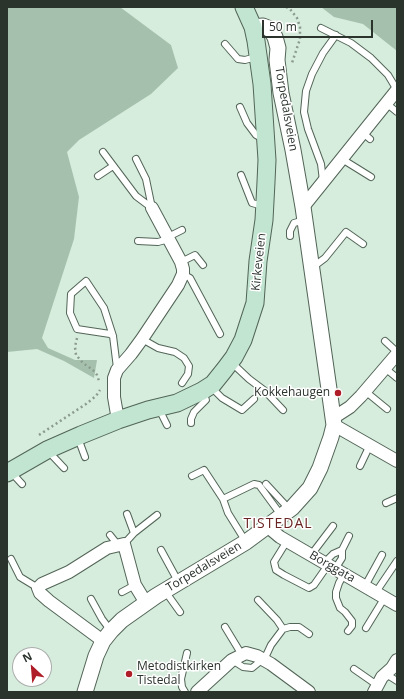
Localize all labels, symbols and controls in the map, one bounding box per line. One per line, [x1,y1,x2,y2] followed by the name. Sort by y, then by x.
[264,12,375,38] scale bar
[269,18,297,35] text: 50 m
[271,66,301,152] street label: Torpedalsveien
[249,232,269,292] street label: Kirkeveien
[254,386,330,400] place label: Kokkehaugen
[333,388,343,398] marker: Kokkehaugen
[243,516,313,532] district label: TISTEDAL
[164,539,244,595] street label: Torpedalsveien
[307,548,357,586] street label: Borggata
[12,647,52,687] north arrow
[20,648,34,665] text: N
[137,660,221,688] place label: Metodistkirken Tistedal
[124,669,134,679] marker: Metodistkirken Tistedal

